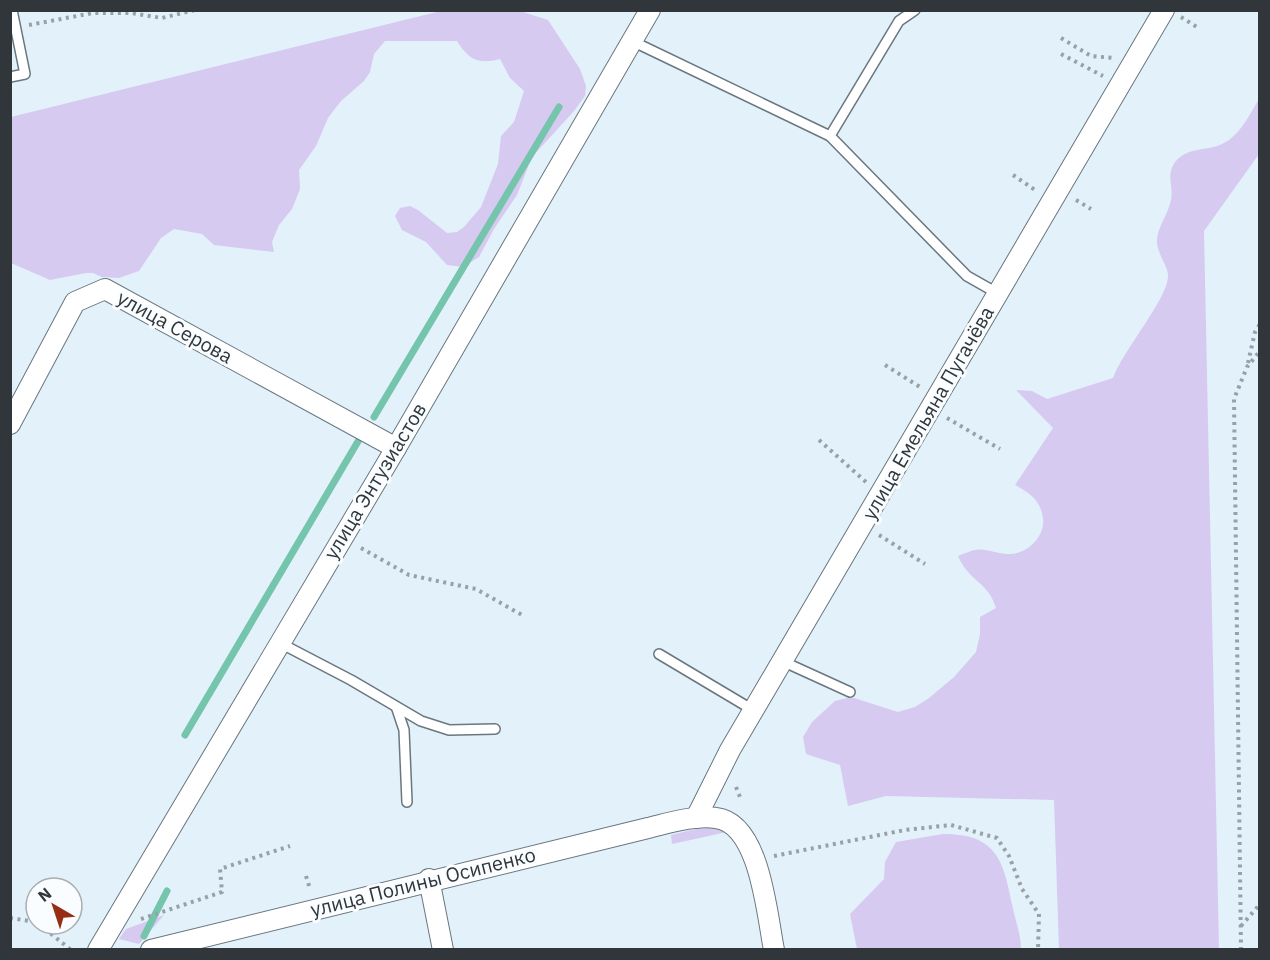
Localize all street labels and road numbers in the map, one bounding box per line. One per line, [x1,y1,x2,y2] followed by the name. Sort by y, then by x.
[113,284,238,370] street label: улица Серова
[855,301,1000,524] street label: улица Емельяна Пугачёва
[317,397,432,564] street label: улица Энтузиастов
[307,840,538,923] street label: улица Полины Осипенко

